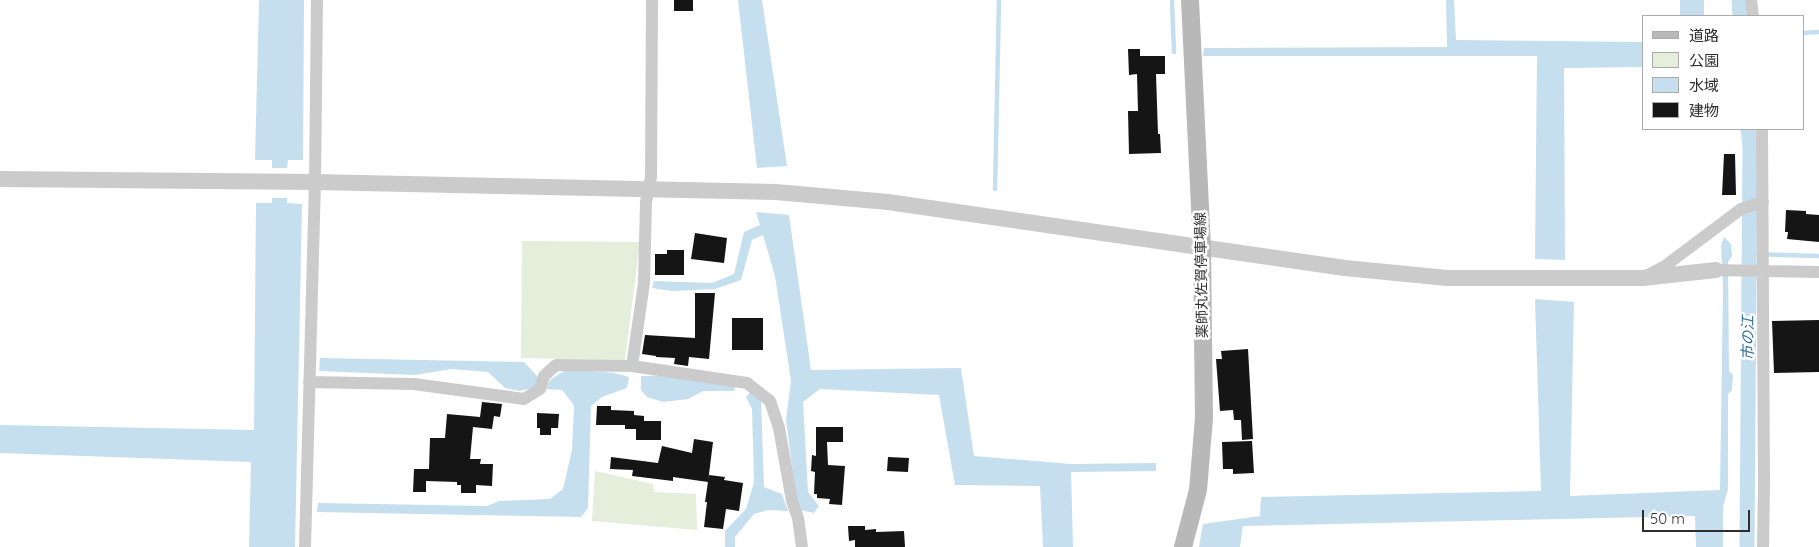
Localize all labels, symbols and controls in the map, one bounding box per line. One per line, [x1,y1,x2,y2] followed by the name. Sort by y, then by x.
[1642,15,1804,130] legend
[1689,26,1719,45] text: 道路
[1689,51,1719,70] text: 公園
[1689,76,1719,95] text: 水域
[1689,101,1719,120] text: 建物
[1193,212,1211,338] street label: 薬師丸佐賀停車場線
[1739,316,1757,360] water label: 市の江
[1644,500,1752,532] scale bar
[1650,509,1685,528] text: 50 m

